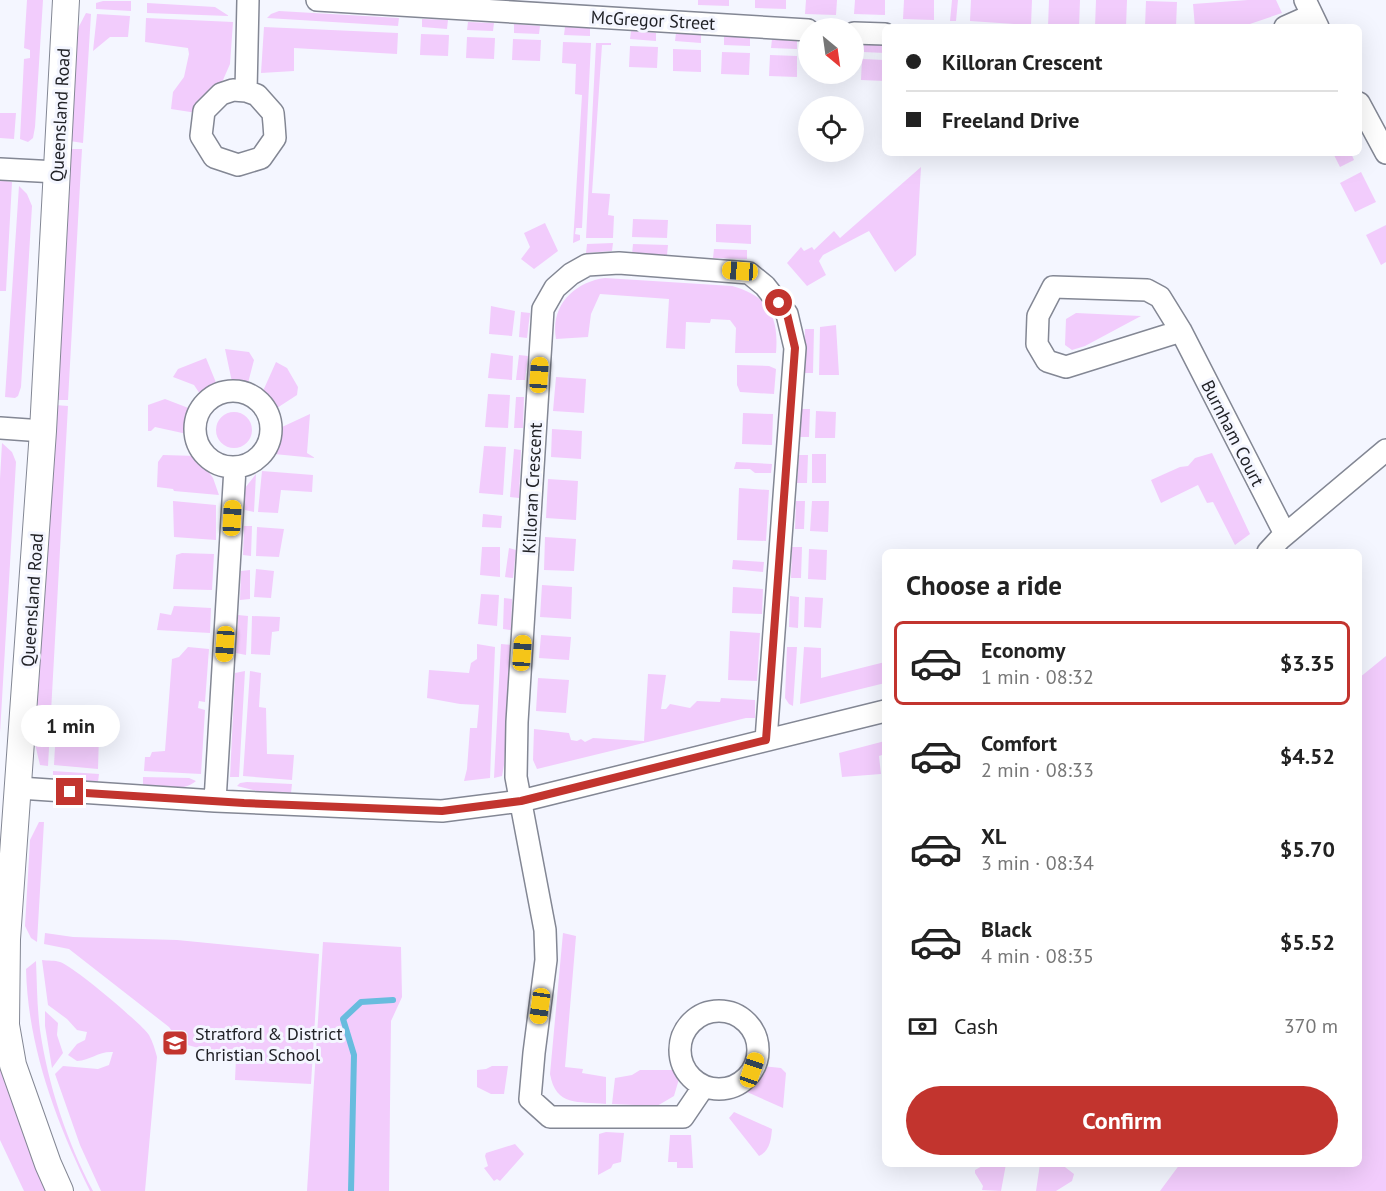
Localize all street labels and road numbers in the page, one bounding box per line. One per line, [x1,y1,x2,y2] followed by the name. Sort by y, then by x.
[590,5,716,35] street label: McGregor Street
[45,47,75,183] street label: Queensland Road
[1196,376,1270,490] street label: Burnham Court
[517,422,547,554] street label: Killoran Crescent
[16,532,48,668] street label: Queensland Road

